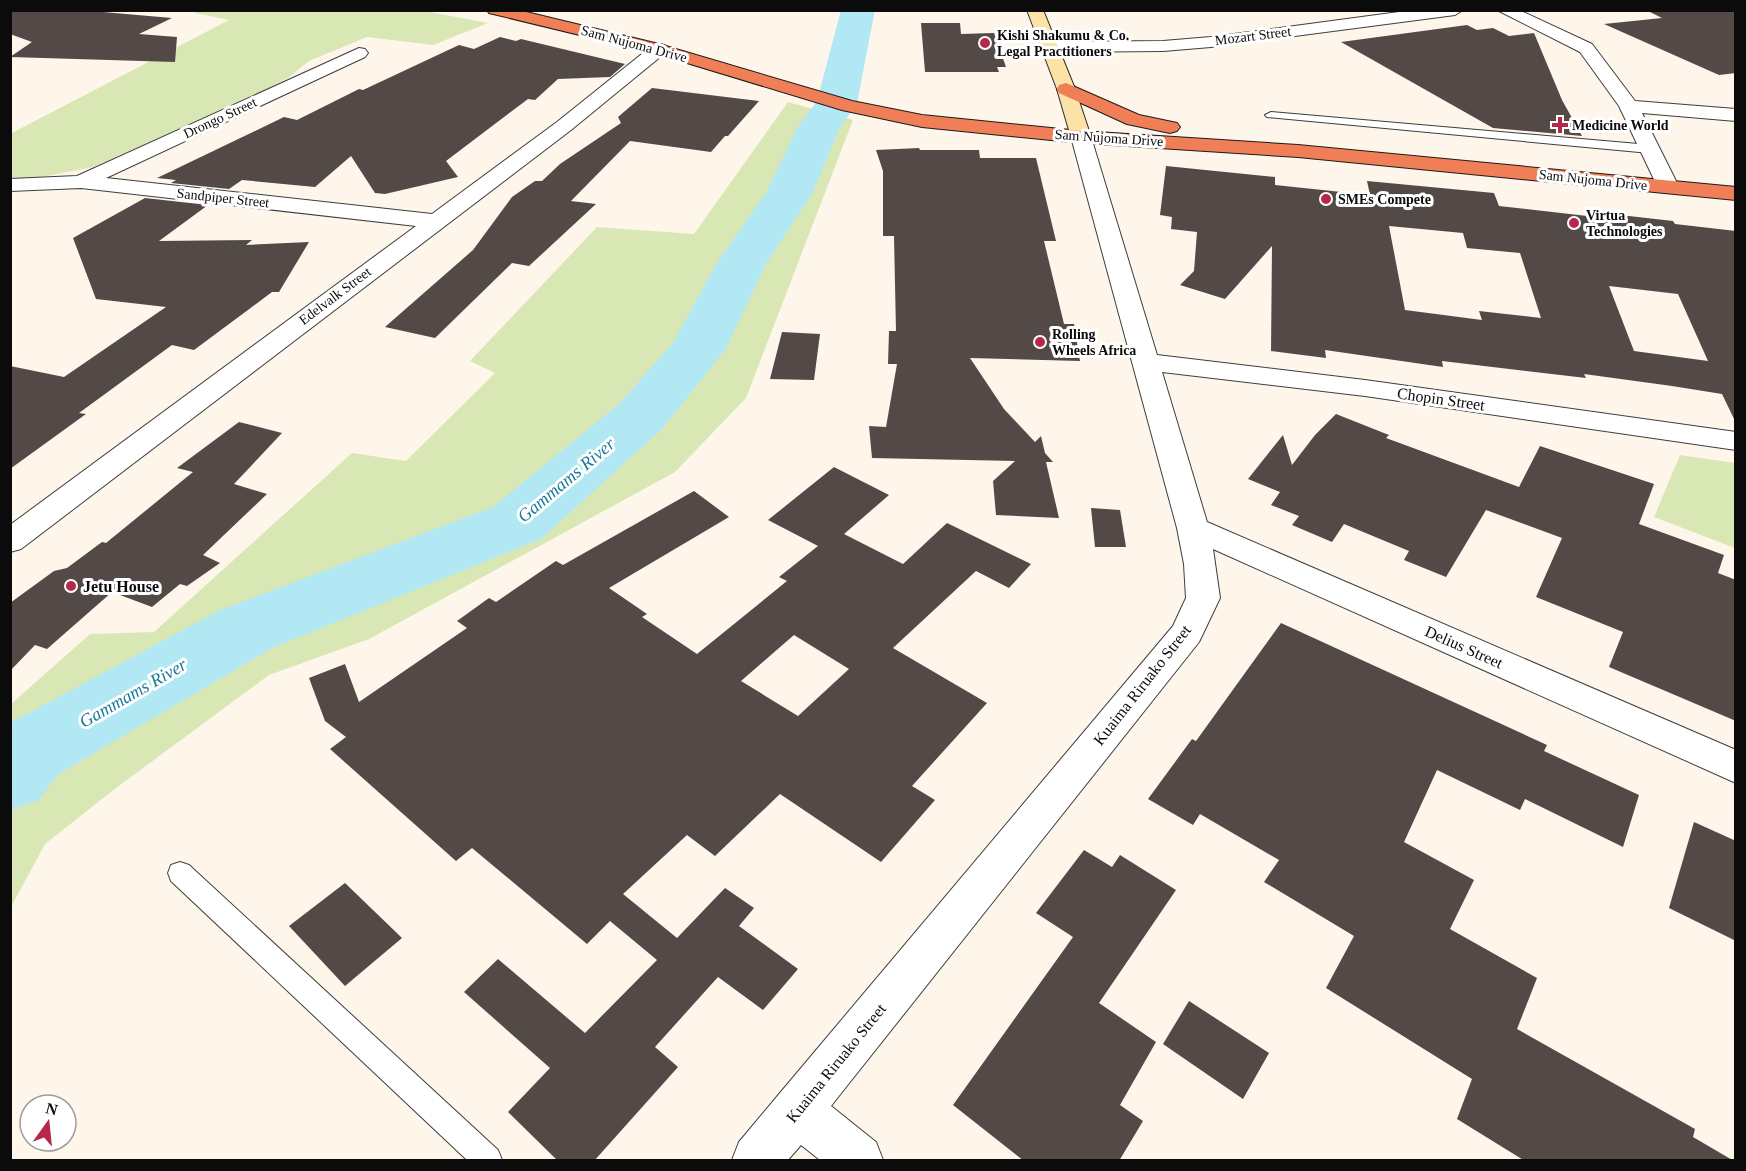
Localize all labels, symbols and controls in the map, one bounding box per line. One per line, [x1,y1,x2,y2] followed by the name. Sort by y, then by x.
[579,23,689,65] street label: Sam Nujoma Drive
[1214,24,1292,48] street label: Mozart Street
[997,28,1129,59] place label: Kishi Shakumu & Co. Legal Practitioners
[978,36,992,50] marker: Kishi Shakumu & Co. Legal Practitioners
[181,94,259,141] street label: Drongo Street
[1553,118,1567,132] marker: Medicine World
[1572,118,1669,133] place label: Medicine World
[1054,127,1164,149] street label: Sam Nujoma Drive
[1538,167,1648,193] street label: Sam Nujoma Drive
[176,186,270,210] street label: Sandpiper Street
[1319,192,1333,206] marker: SMEs Compete
[1338,192,1431,207] place label: SMEs Compete
[1586,208,1663,239] place label: Virtua Technologies
[1567,216,1581,230] marker: Virtua Technologies
[296,264,374,328] street label: Edelvalk Street
[1052,327,1136,358] place label: Rolling Wheels Africa
[1033,335,1047,349] marker: Rolling Wheels Africa
[1396,384,1487,415] street label: Chopin Street
[513,433,619,526] water label: Gammams River
[83,578,159,595] place label: Jetu House
[64,579,78,593] marker: Jetu House
[1090,621,1194,748] street label: Kuaima Riruako Street
[1423,622,1506,672] street label: Delius Street
[76,654,191,732] water label: Gammams River
[783,1000,889,1126] street label: Kuaima Riruako Street
[18,1093,78,1153] north arrow
[44,1099,60,1119] text: N

